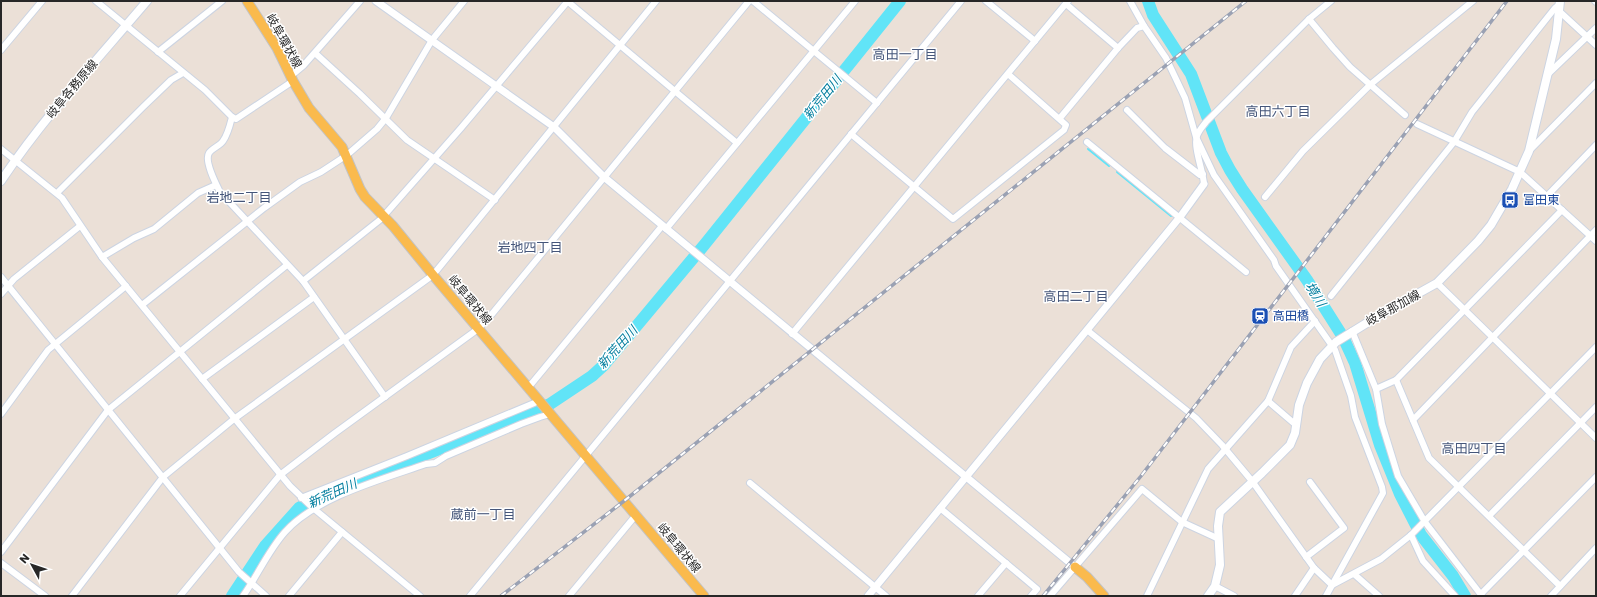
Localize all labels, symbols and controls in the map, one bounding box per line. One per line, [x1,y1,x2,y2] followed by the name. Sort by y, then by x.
[262,10,306,71] street label: 岐阜環状線
[872,45,938,64] district label: 高田一丁目
[42,56,101,122] street label: 岐阜各務原線
[799,70,847,124] water label: 新荒田川
[1245,102,1311,121] district label: 高田六丁目
[206,188,272,207] district label: 岩地二丁目
[1500,190,1520,210] bus stop icon: 富田東
[1523,191,1559,208] place label: 富田東
[497,238,563,257] district label: 岩地四丁目
[445,271,496,328] street label: 岐阜環状線
[1301,278,1332,312] water label: 境川
[1362,286,1423,330] street label: 岐阜那加線
[1043,287,1109,306] district label: 高田二丁目
[1250,306,1270,326] station icon: 高田橋
[1273,307,1309,324] place label: 高田橋
[593,320,643,373] water label: 新荒田川
[1441,439,1507,458] district label: 高田四丁目
[305,473,362,513] water label: 新荒田川
[450,505,516,524] district label: 蔵前一丁目
[654,519,705,576] street label: 岐阜環状線
[12,545,52,585] north arrow
[16,550,33,567] text: N

